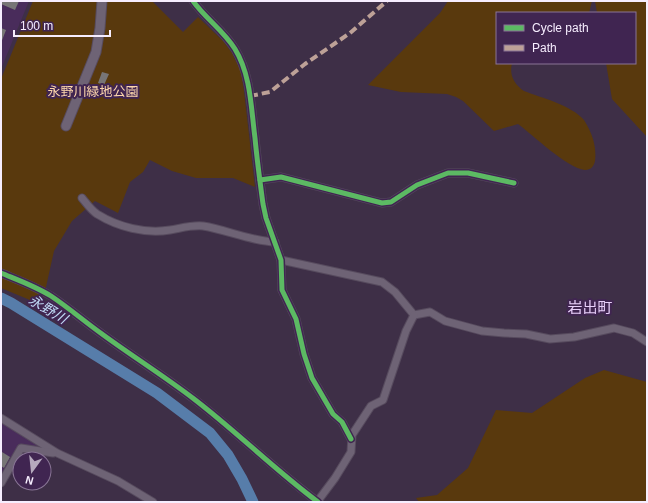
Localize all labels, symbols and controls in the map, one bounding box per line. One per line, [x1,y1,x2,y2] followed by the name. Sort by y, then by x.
[14,12,110,38] scale bar
[496,12,636,64] legend
[20,19,53,33] text: 100 m
[532,21,589,35] text: Cycle path
[532,41,557,55] text: Path
[47,84,139,99] park label: 永野川緑地公園
[26,291,72,328] water label: 永野川
[567,299,613,316] district label: 岩出町
[12,451,52,491] north arrow
[24,474,35,487] text: N

